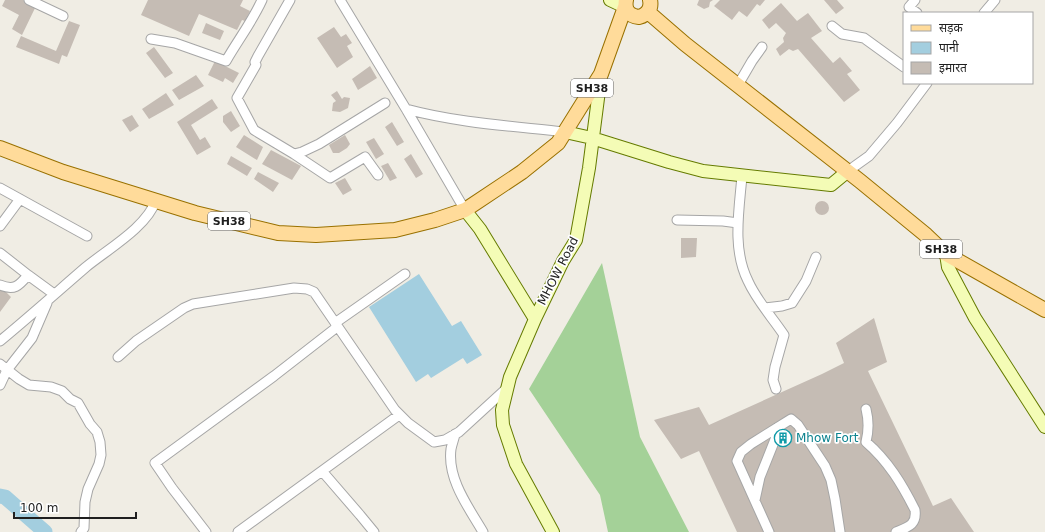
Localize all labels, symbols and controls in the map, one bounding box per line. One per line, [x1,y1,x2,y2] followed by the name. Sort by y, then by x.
[903,12,1033,84] legend
[939,21,964,35] text: सड़क
[939,40,960,55] text: पानी
[939,61,968,75] text: इमारत
[571,79,613,97] road number: SH38
[208,212,250,230] road number: SH38
[535,235,581,307] street label: MHOW Road
[920,240,962,258] road number: SH38
[773,428,793,448] building icon: Mhow Fort
[796,431,859,445] place label: Mhow Fort
[14,494,136,520] scale bar
[20,501,58,515] text: 100 m

